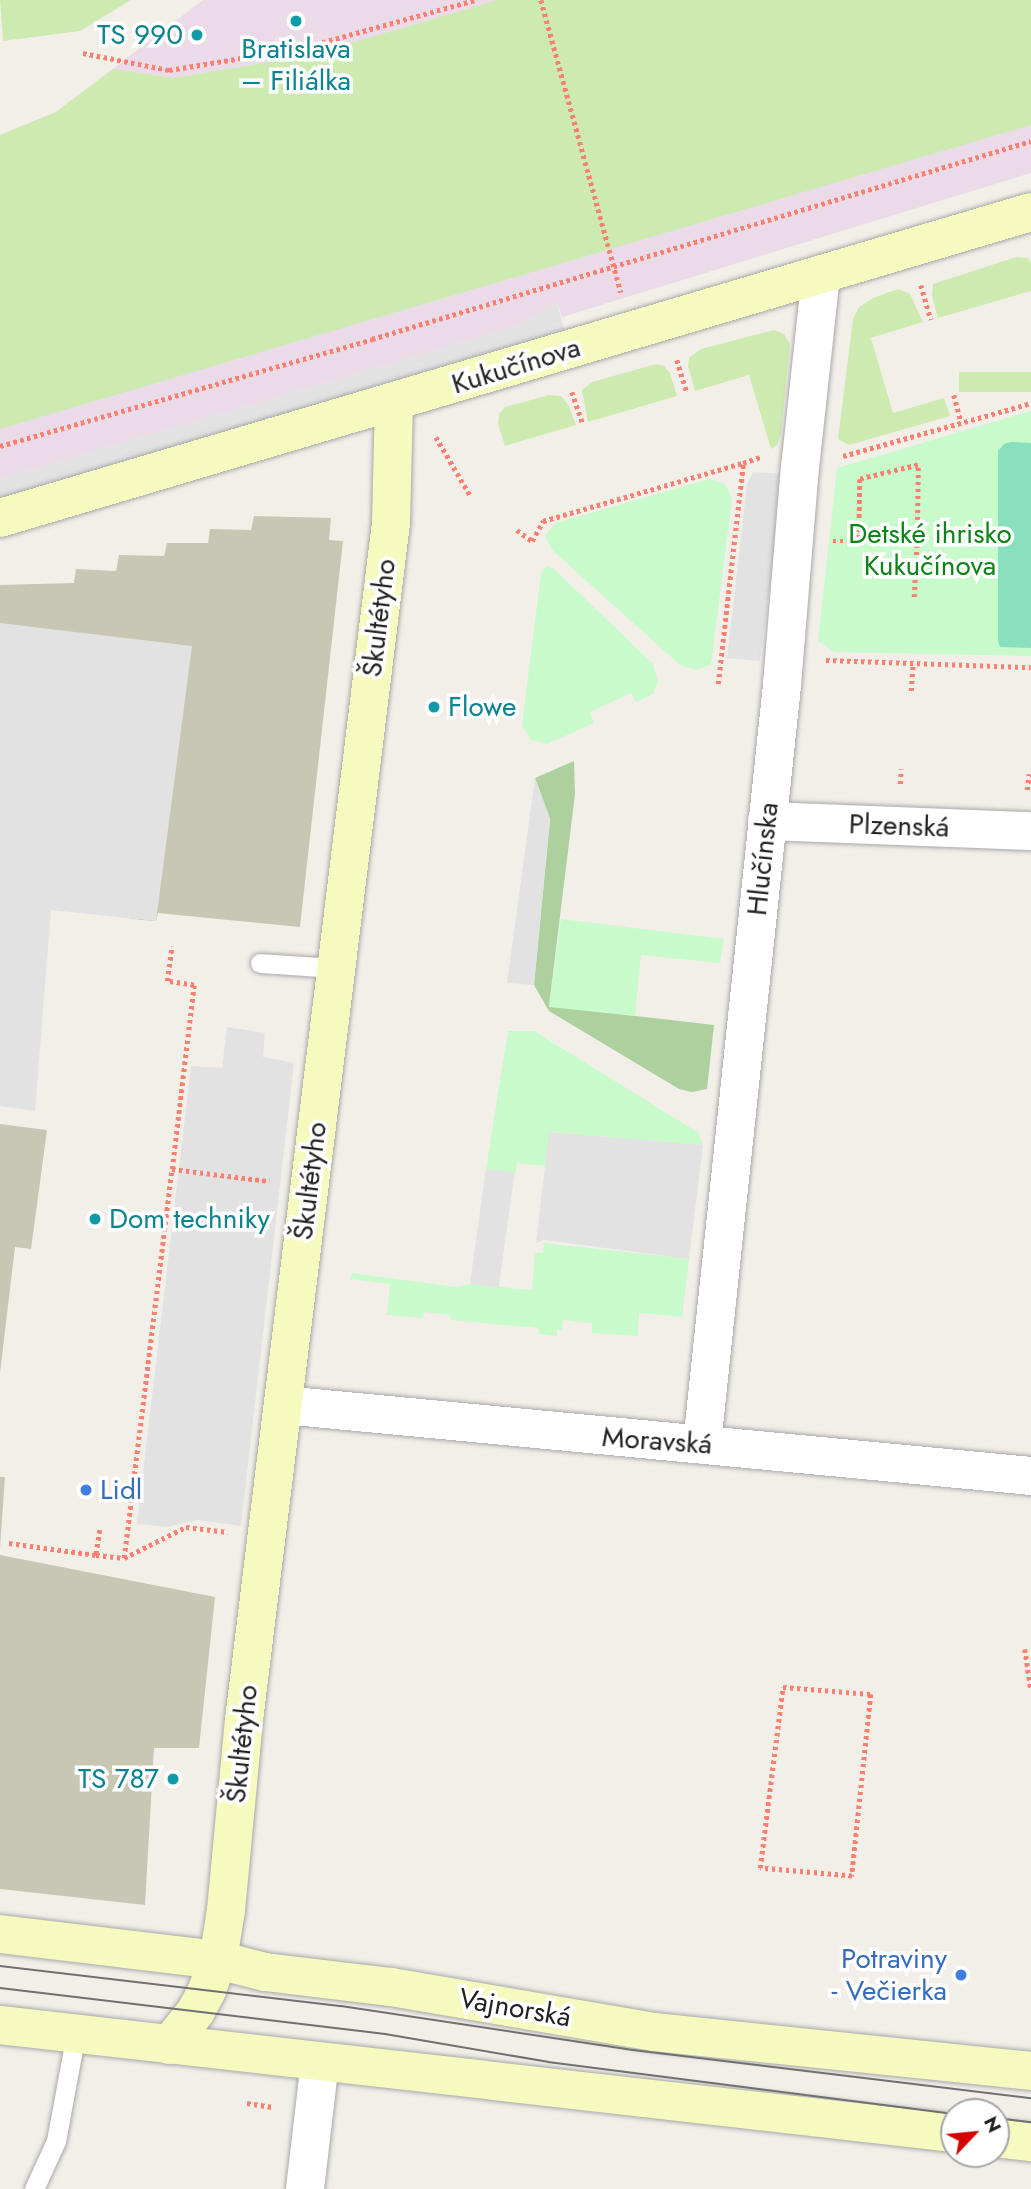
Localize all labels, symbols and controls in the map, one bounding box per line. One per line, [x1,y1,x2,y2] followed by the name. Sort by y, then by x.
[288,13,304,29] marker: Bratislava – Filiálka
[97,18,183,52] place label: TS 990
[189,27,205,43] marker: TS 990
[241,32,351,98] place label: Bratislava – Filiálka
[448,331,584,401] street label: Kukučínova
[848,517,1012,583] park label: Detské ihrisko Kukučínova
[355,557,403,679] street label: Škultétyho
[448,690,516,724] place label: Flowe
[426,699,442,715] marker: Flowe
[740,801,786,917] street label: Hlučínska
[848,807,950,845] street label: Plzenská
[286,1120,334,1242] street label: Škultétyho
[109,1202,270,1236] place label: Dom techniky
[87,1211,103,1227] marker: Dom techniky
[601,1420,713,1462] street label: Moravská
[100,1473,142,1507] place label: Lidl
[78,1482,94,1498] marker: Lidl
[219,1683,265,1805] street label: Škultétyho
[78,1762,159,1796] place label: TS 787
[165,1771,181,1787] marker: TS 787
[832,1942,947,2008] place label: Potraviny - Večierka
[953,1967,969,1983] marker: Potraviny - Večierka
[456,1982,574,2034] street label: Vajnorská
[940,2098,1010,2168] north arrow
[977,2112,1008,2137] text: N

